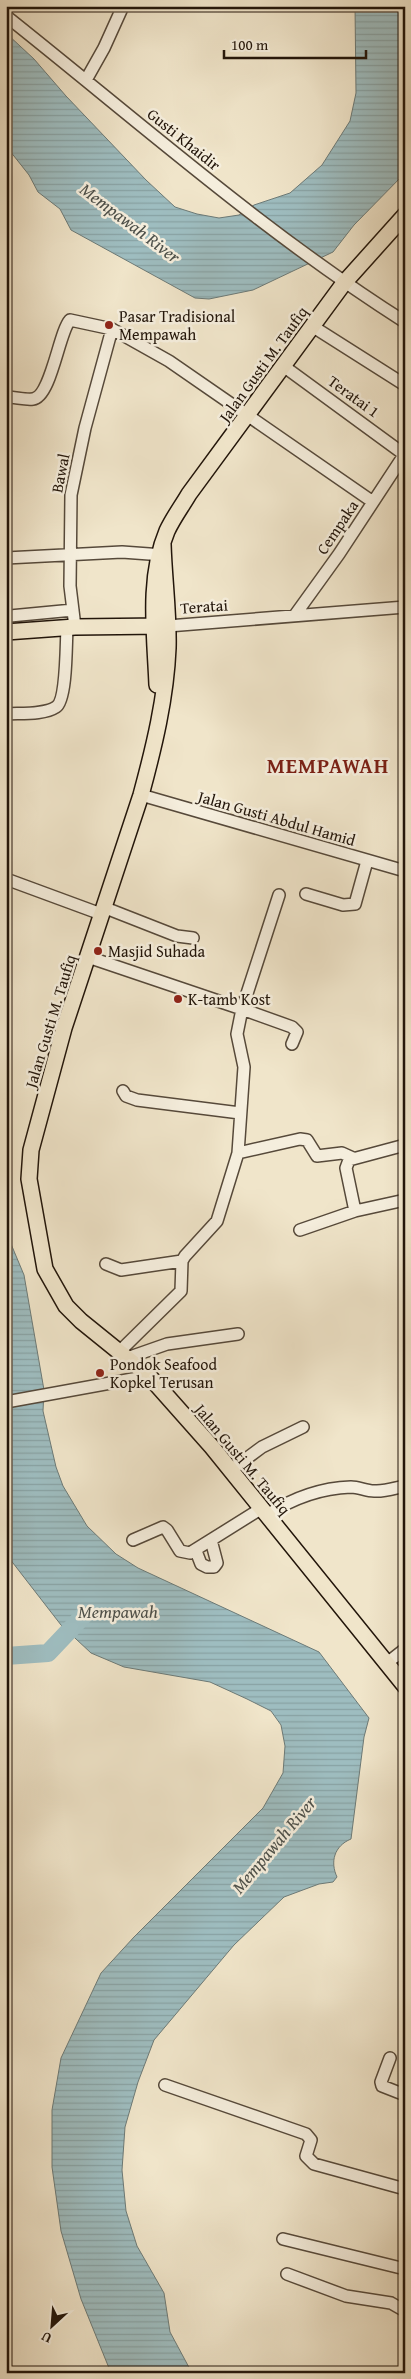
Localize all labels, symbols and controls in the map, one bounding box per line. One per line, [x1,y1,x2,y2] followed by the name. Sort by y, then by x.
[224,28,366,60] scale bar
[231,34,269,55] text: 100 m
[142,102,226,176] street label: Gusti Khaidir
[74,176,187,270] water label: Mempawah River
[211,300,314,429] street label: Jalan Gusti M. Taufiq
[119,304,236,346] place label: Pasar Tradisional Mempawah
[103,319,115,331] marker: Pasar Tradisional Mempawah
[323,369,385,423] street label: Teratai 1
[44,451,76,495] street label: Bawal
[310,495,364,559] street label: Cempaka
[179,592,229,620] street label: Teratai
[267,750,389,781] district label: MEMPAWAH
[194,783,359,852] street label: Jalan Gusti Abdul Hamid
[108,939,205,963] place label: Masjid Suhada
[92,945,104,957] marker: Masjid Suhada
[18,951,82,1093] street label: Jalan Gusti M. Taufiq
[188,987,271,1011] place label: K-tamb Kost
[172,993,184,1005] marker: K-tamb Kost
[110,1352,217,1394] place label: Pondok Seafood Kopkel Terusan
[94,1367,106,1379] marker: Pondok Seafood Kopkel Terusan
[188,1397,297,1520] street label: Jalan Gusti M. Taufiq
[78,1598,158,1625] water label: Mempawah
[225,1789,323,1899] water label: Mempawah River
[28,2302,78,2352] north arrow
[37,2326,55,2349] text: U

